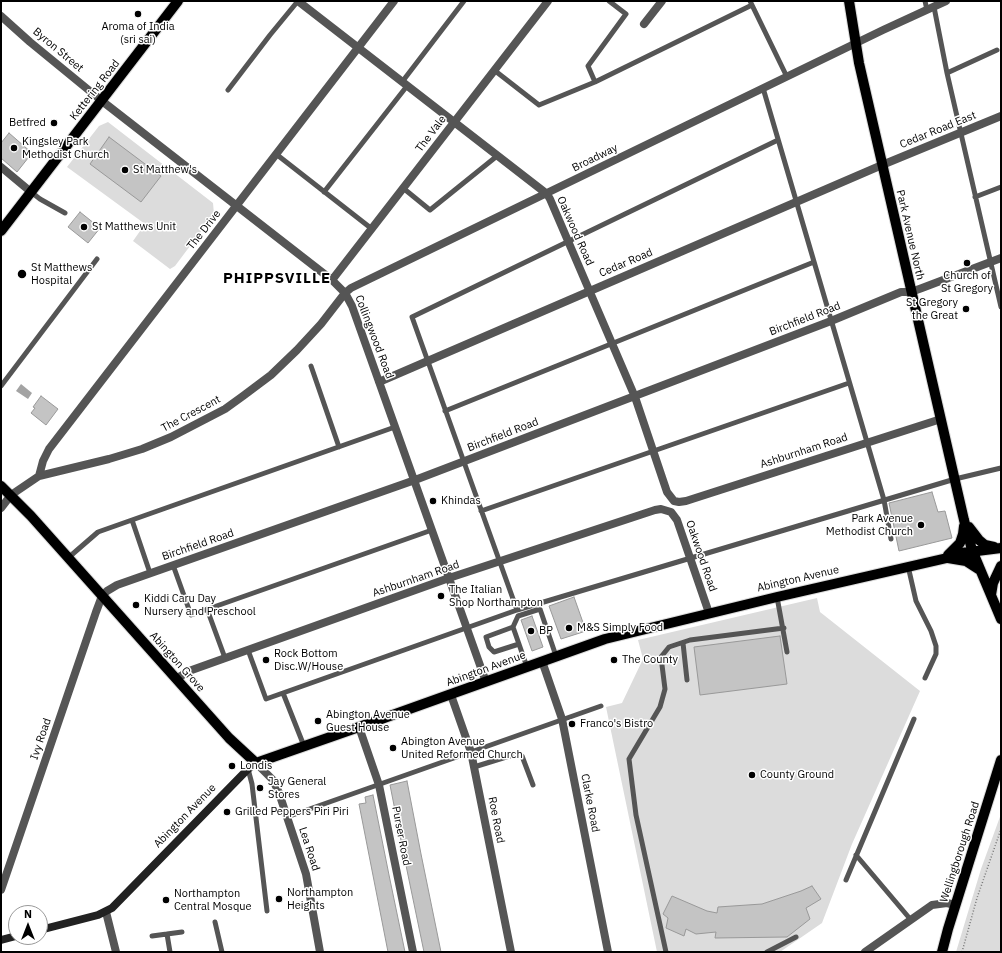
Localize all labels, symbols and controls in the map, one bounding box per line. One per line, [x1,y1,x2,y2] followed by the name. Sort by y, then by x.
[133,9,143,19] marker: Aroma of India (sri sai)
[101,20,175,46] place label: Aroma of India (sri sai)
[30,25,86,75] street label: Byron Street
[67,57,123,123] street label: Kettering Road
[898,109,978,151] street label: Cedar Road East
[413,113,449,155] street label: The Vale
[9,116,46,130] place label: Betfred
[49,118,59,128] marker: Betfred
[22,135,109,161] place label: Kingsley Park Methodist Church
[570,141,620,175] street label: Broadway
[9,143,19,153] marker: Kingsley Park Methodist Church
[133,163,197,177] place label: St Matthew's
[120,165,130,175] marker: St Matthew's
[893,189,927,281] street label: Park Avenue North
[554,194,596,268] street label: Oakwood Road
[184,208,224,252] street label: The Drive
[92,220,176,234] place label: St Matthews Unit
[79,222,89,232] marker: St Matthews Unit
[597,246,655,280] street label: Cedar Road
[962,258,972,268] marker: Church of St Gregory
[31,261,92,287] place label: St Matthews Hospital
[16,268,28,280] marker: St Matthews Hospital
[941,269,993,295] place label: Church of St Gregory
[223,270,331,288] district label: PHIPPSVILLE
[352,293,396,381] street label: Collingwood Road
[906,296,958,322] place label: St Gregory the Great
[768,299,842,339] street label: Birchfield Road
[961,304,971,314] marker: St Gregory the Great
[159,393,223,435] street label: The Crescent
[466,415,540,455] street label: Birchfield Road
[759,431,849,471] street label: Ashburnham Road
[441,494,481,508] place label: Khindas
[428,496,438,506] marker: Khindas
[826,512,913,538] place label: Park Avenue Methodist Church
[683,519,719,593] street label: Oakwood Road
[916,520,926,530] marker: Park Avenue Methodist Church
[160,527,236,563] street label: Birchfield Road
[371,558,461,600] street label: Ashburnham Road
[756,563,840,595] street label: Abington Avenue
[449,583,543,609] place label: The Italian Shop Northampton
[436,591,446,601] marker: The Italian Shop Northampton
[144,592,256,618] place label: Kiddi Caru Day Nursery and Preschool
[131,600,141,610] marker: Kiddi Caru Day Nursery and Preschool
[577,621,663,635] place label: M&S Simply Food
[564,623,574,633] marker: M&S Simply Food
[539,624,553,638] place label: BP
[526,626,536,636] marker: BP
[147,629,207,695] street label: Abington Grove
[274,647,343,673] place label: Rock Bottom Disc.W/House
[444,648,528,690] street label: Abington Avenue
[622,653,678,667] place label: The County
[261,655,271,665] marker: Rock Bottom Disc.W/House
[609,655,619,665] marker: The County
[326,708,410,734] place label: Abington Avenue Guest House
[28,716,54,762] street label: Ivy Road
[313,716,323,726] marker: Abington Avenue Guest House
[580,717,653,731] place label: Franco's Bistro
[567,719,577,729] marker: Franco's Bistro
[401,735,523,761] place label: Abington Avenue United Reformed Church
[388,743,398,753] marker: Abington Avenue United Reformed Church
[240,759,272,773] place label: Londis
[227,761,237,771] marker: Londis
[760,768,834,782] place label: County Ground
[747,770,757,780] marker: County Ground
[578,773,602,833] street label: Clarke Road
[268,775,326,801] place label: Jay General Stores
[151,781,219,851] street label: Abington Avenue
[255,783,265,793] marker: Jay General Stores
[485,796,507,844] street label: Roe Road
[937,800,983,904] street label: Wellingborough Road
[235,805,349,819] place label: Grilled Peppers Piri Piri
[389,805,413,867] street label: Purser Road
[222,807,232,817] marker: Grilled Peppers Piri Piri
[296,825,322,873] street label: Lea Road
[287,886,353,912] place label: Northampton Heights
[174,887,252,913] place label: Northampton Central Mosque
[274,894,284,904] marker: Northampton Heights
[161,895,171,905] marker: Northampton Central Mosque
[8,905,48,945] north arrow
[24,907,32,921] text: N

